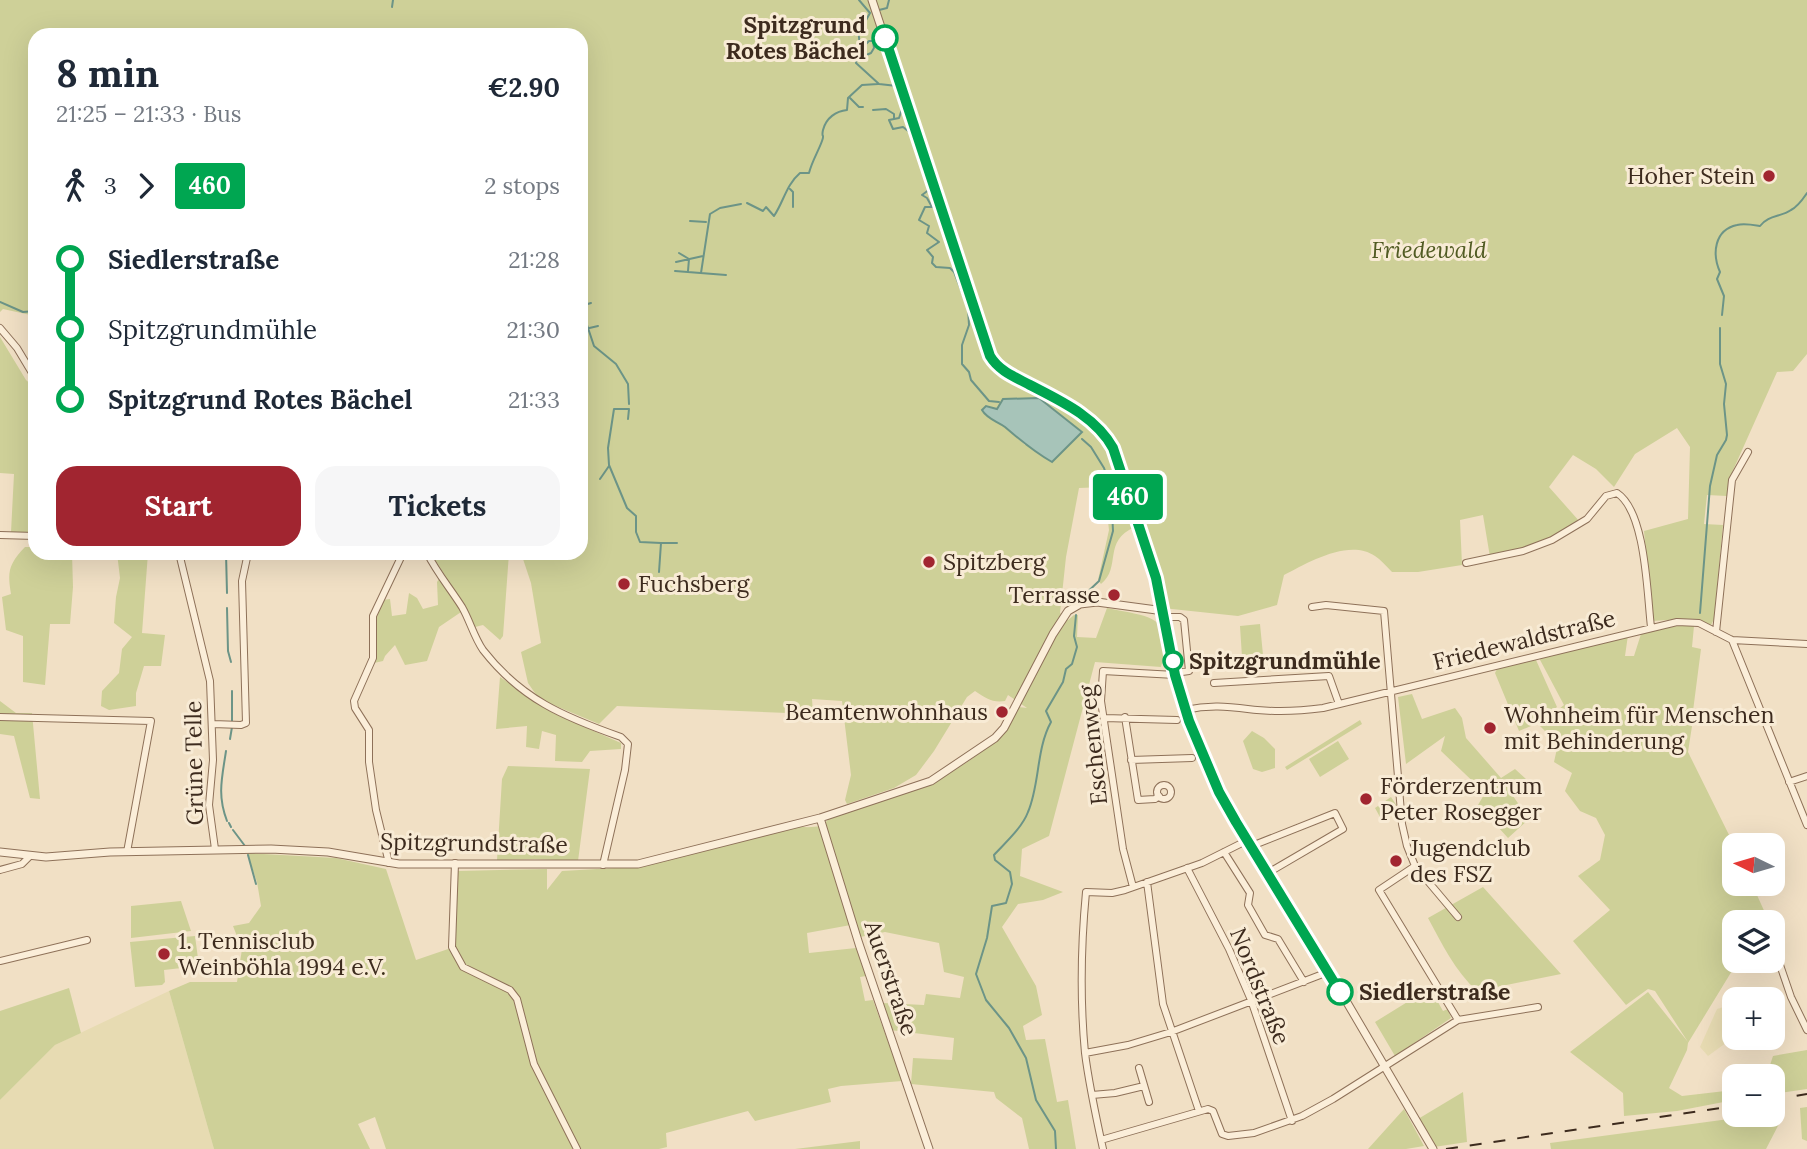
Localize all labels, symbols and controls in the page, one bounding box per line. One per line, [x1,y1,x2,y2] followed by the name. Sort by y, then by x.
[725,10,866,65] place label: Spitzgrund Rotes Bächel
[872,25,898,51] marker: Spitzgrund Rotes Bächel
[56,49,159,97] text: 8 min
[488,71,560,104] text: €2.90
[56,99,242,128] text: 21:25 – 21:33 · Bus
[1627,161,1755,190] place label: Hoher Stein
[56,167,94,205] icon: walk
[127,167,165,205] icon: forward
[1761,168,1777,184] marker: Hoher Stein
[189,170,231,201] text: 460
[104,171,117,200] text: 3
[484,171,560,200] text: 2 stops
[1371,235,1487,264] park label: Friedewald
[108,243,279,276] text: Siedlerstraße
[508,245,560,274] text: 21:28
[108,313,317,346] text: Spitzgrundmühle
[506,315,560,344] text: 21:30
[108,383,412,416] text: Spitzgrund Rotes Bächel
[508,385,560,414] text: 21:33
[56,466,301,546] button: Start
[315,466,560,546] button: Tickets
[1088,474,1168,520] line badge: 460
[1107,481,1149,512] text: 460
[943,547,1047,576] place label: Spitzberg
[921,554,937,570] marker: Spitzberg
[638,569,750,598] place label: Fuchsberg
[616,576,632,592] marker: Fuchsberg
[1009,580,1100,609] place label: Terrasse
[1106,587,1122,603] marker: Terrasse
[1430,603,1618,676] street label: Friedewaldstraße
[1189,646,1381,675] place label: Spitzgrundmühle
[1163,651,1183,671] marker: Spitzgrundmühle
[1072,682,1113,806] street label: Eschenweg
[785,697,988,726] place label: Beamtenwohnhaus
[178,700,209,826] street label: Grüne Telle
[1504,700,1775,755] place label: Wohnheim für Menschen mit Behinderung
[994,704,1010,720] marker: Beamtenwohnhaus
[1482,720,1498,736] marker: Wohnheim für Menschen mit Behinderung
[1380,771,1543,826] place label: Förderzentrum Peter Rosegger
[1358,791,1374,807] marker: Förderzentrum Peter Rosegger
[380,826,568,859] street label: Spitzgrundstraße
[1409,833,1531,888] place label: Jugendclub des FSZ
[1722,833,1785,896] north arrow
[1722,833,1785,1127] map controls
[1388,853,1404,869] marker: Jugendclub des FSZ
[1722,910,1785,973] button: layers
[858,915,925,1039] street label: Auerstraße
[1224,923,1297,1049] street label: Nordstraße
[178,926,386,981] place label: 1. Tennisclub Weinböhla 1994 e.V.
[156,946,172,962] marker: 1. Tennisclub Weinböhla 1994 e.V.
[1359,977,1510,1006] place label: Siedlerstraße
[1327,979,1353,1005] marker: Siedlerstraße
[1722,987,1785,1050] button: +
[1722,1064,1785,1127] button: −

